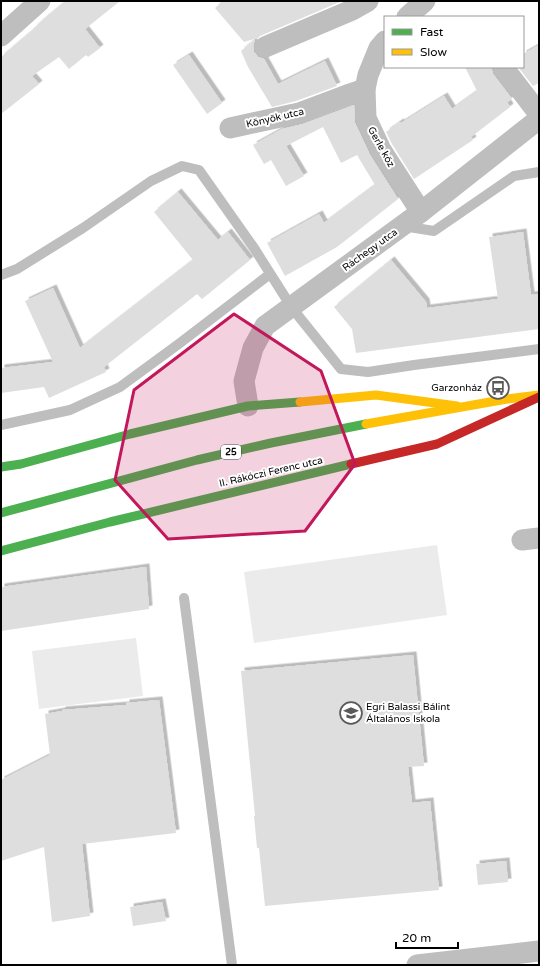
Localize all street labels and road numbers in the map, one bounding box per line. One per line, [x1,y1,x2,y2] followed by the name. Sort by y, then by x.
[245,106,305,130] street label: Könyök utca
[365,125,397,169] street label: Gerle köz
[340,226,400,274] street label: Ráchegy utca
[221,445,241,459] road number: 25
[218,454,324,490] street label: II. Rákóczi Ferenc utca

